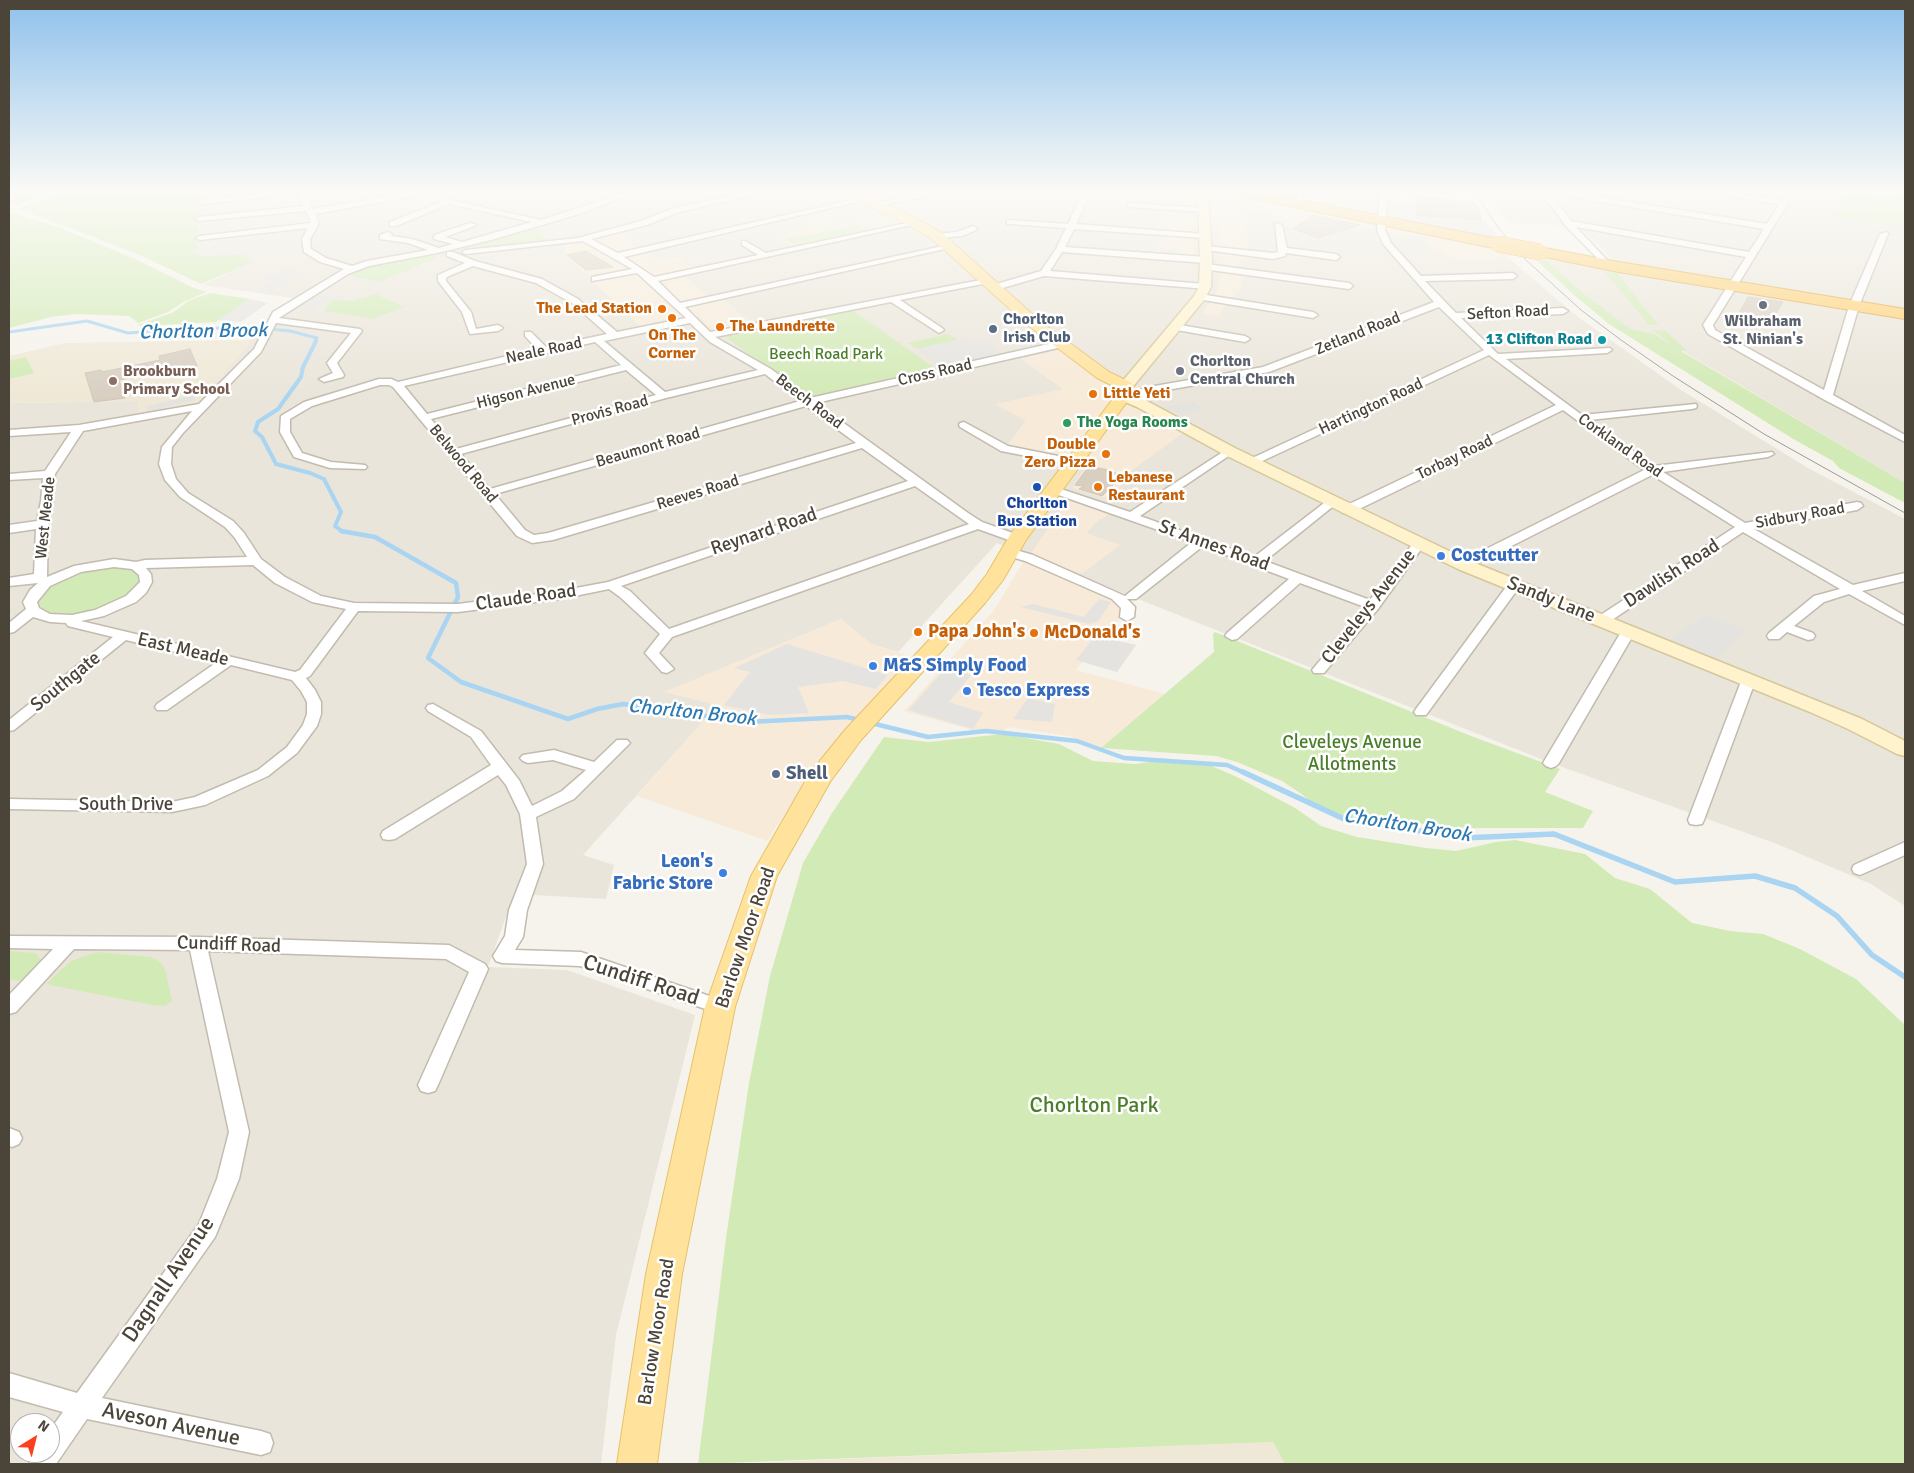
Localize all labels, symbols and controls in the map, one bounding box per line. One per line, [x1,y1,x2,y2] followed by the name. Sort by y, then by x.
[536,299,652,319] place label: The Lead Station
[1757,299,1769,311] marker: Wilbraham St. Ninian's
[1467,301,1549,325] street label: Sefton Road
[656,303,668,315] marker: The Lead Station
[1313,308,1403,360] street label: Zetland Road
[1003,310,1071,348] place label: Chorlton Irish Club
[666,312,678,324] marker: On The Corner
[1723,312,1803,350] place label: Wilbraham St. Ninian's
[730,317,835,337] place label: The Laundrette
[139,319,267,345] water label: Chorlton Brook
[714,321,726,333] marker: The Laundrette
[987,323,999,335] marker: Chorlton Irish Club
[648,326,696,364] place label: On The Corner
[1486,330,1592,350] place label: 13 Clifton Road
[504,334,584,368] street label: Neale Road
[1596,334,1608,346] marker: 13 Clifton Road
[769,345,883,365] park label: Beech Road Park
[1190,352,1295,390] place label: Chorlton Central Church
[896,355,974,391] street label: Cross Road
[123,362,230,400] place label: Brookburn Primary School
[1174,365,1186,377] marker: Chorlton Central Church
[475,370,577,414] street label: Higson Avenue
[771,370,847,434] street label: Beech Road
[107,375,119,387] marker: Brookburn Primary School
[1316,375,1426,439] street label: Hartington Road
[1103,384,1170,404] place label: Little Yeti
[1087,388,1099,400] marker: Little Yeti
[569,392,651,430] street label: Provis Road
[1574,410,1666,482] street label: Corkland Road
[1077,413,1188,433] place label: The Yoga Rooms
[1061,417,1073,429] marker: The Yoga Rooms
[425,421,501,507] street label: Belwood Road
[594,424,702,472] street label: Beaumont Road
[1414,431,1496,485] street label: Torbay Road
[1024,435,1096,473] place label: Double Zero Pizza
[1100,448,1112,460] marker: Double Zero Pizza
[1108,468,1185,506] place label: Lebanese Restaurant
[655,471,741,515] street label: Reeves Road
[32,476,60,560] street label: West Meade
[1031,481,1043,493] marker: Chorlton Bus Station
[1092,481,1104,493] marker: Lebanese Restaurant
[997,494,1077,532] place label: Chorlton Bus Station
[1754,499,1846,533] street label: Sidbury Road
[708,503,820,561] street label: Reynard Road
[1155,515,1273,577] street label: St Annes Road
[1620,535,1724,613] street label: Dawlish Road
[1317,545,1421,669] street label: Cleveleys Avenue
[1451,545,1538,567] place label: Costcutter
[1435,550,1447,562] marker: Costcutter
[1504,572,1598,628] street label: Sandy Lane
[474,580,578,616] street label: Claude Road
[928,621,1025,643] place label: Papa John's
[1044,622,1140,644] place label: McDonald's
[912,626,924,638] marker: Papa John's
[1028,627,1040,639] marker: McDonald's
[135,628,231,672] street label: East Meade
[26,647,106,717] street label: Southgate
[883,655,1027,677] place label: M&S Simply Food
[867,660,879,672] marker: M&S Simply Food
[977,680,1090,702] place label: Tesco Express
[961,685,973,697] marker: Tesco Express
[627,694,757,732] water label: Chorlton Brook
[1282,732,1422,776] park label: Cleveleys Avenue Allotments
[786,763,828,785] place label: Shell
[770,768,782,780] marker: Shell
[79,794,173,816] street label: South Drive
[1342,804,1472,848] water label: Chorlton Brook
[613,851,713,895] place label: Leon's Fabric Store
[711,864,781,1012] street label: Barlow Moor Road
[717,867,729,879] marker: Leon's Fabric Store
[177,932,281,958] street label: Cundiff Road
[580,950,702,1012] street label: Cundiff Road
[1030,1093,1158,1119] park label: Chorlton Park
[117,1212,221,1348] street label: Dagnall Avenue
[634,1257,680,1407] street label: Barlow Moor Road
[100,1397,242,1453] street label: Aveson Avenue
[10,1413,60,1463] north arrow
[35,1417,52,1436] text: N

